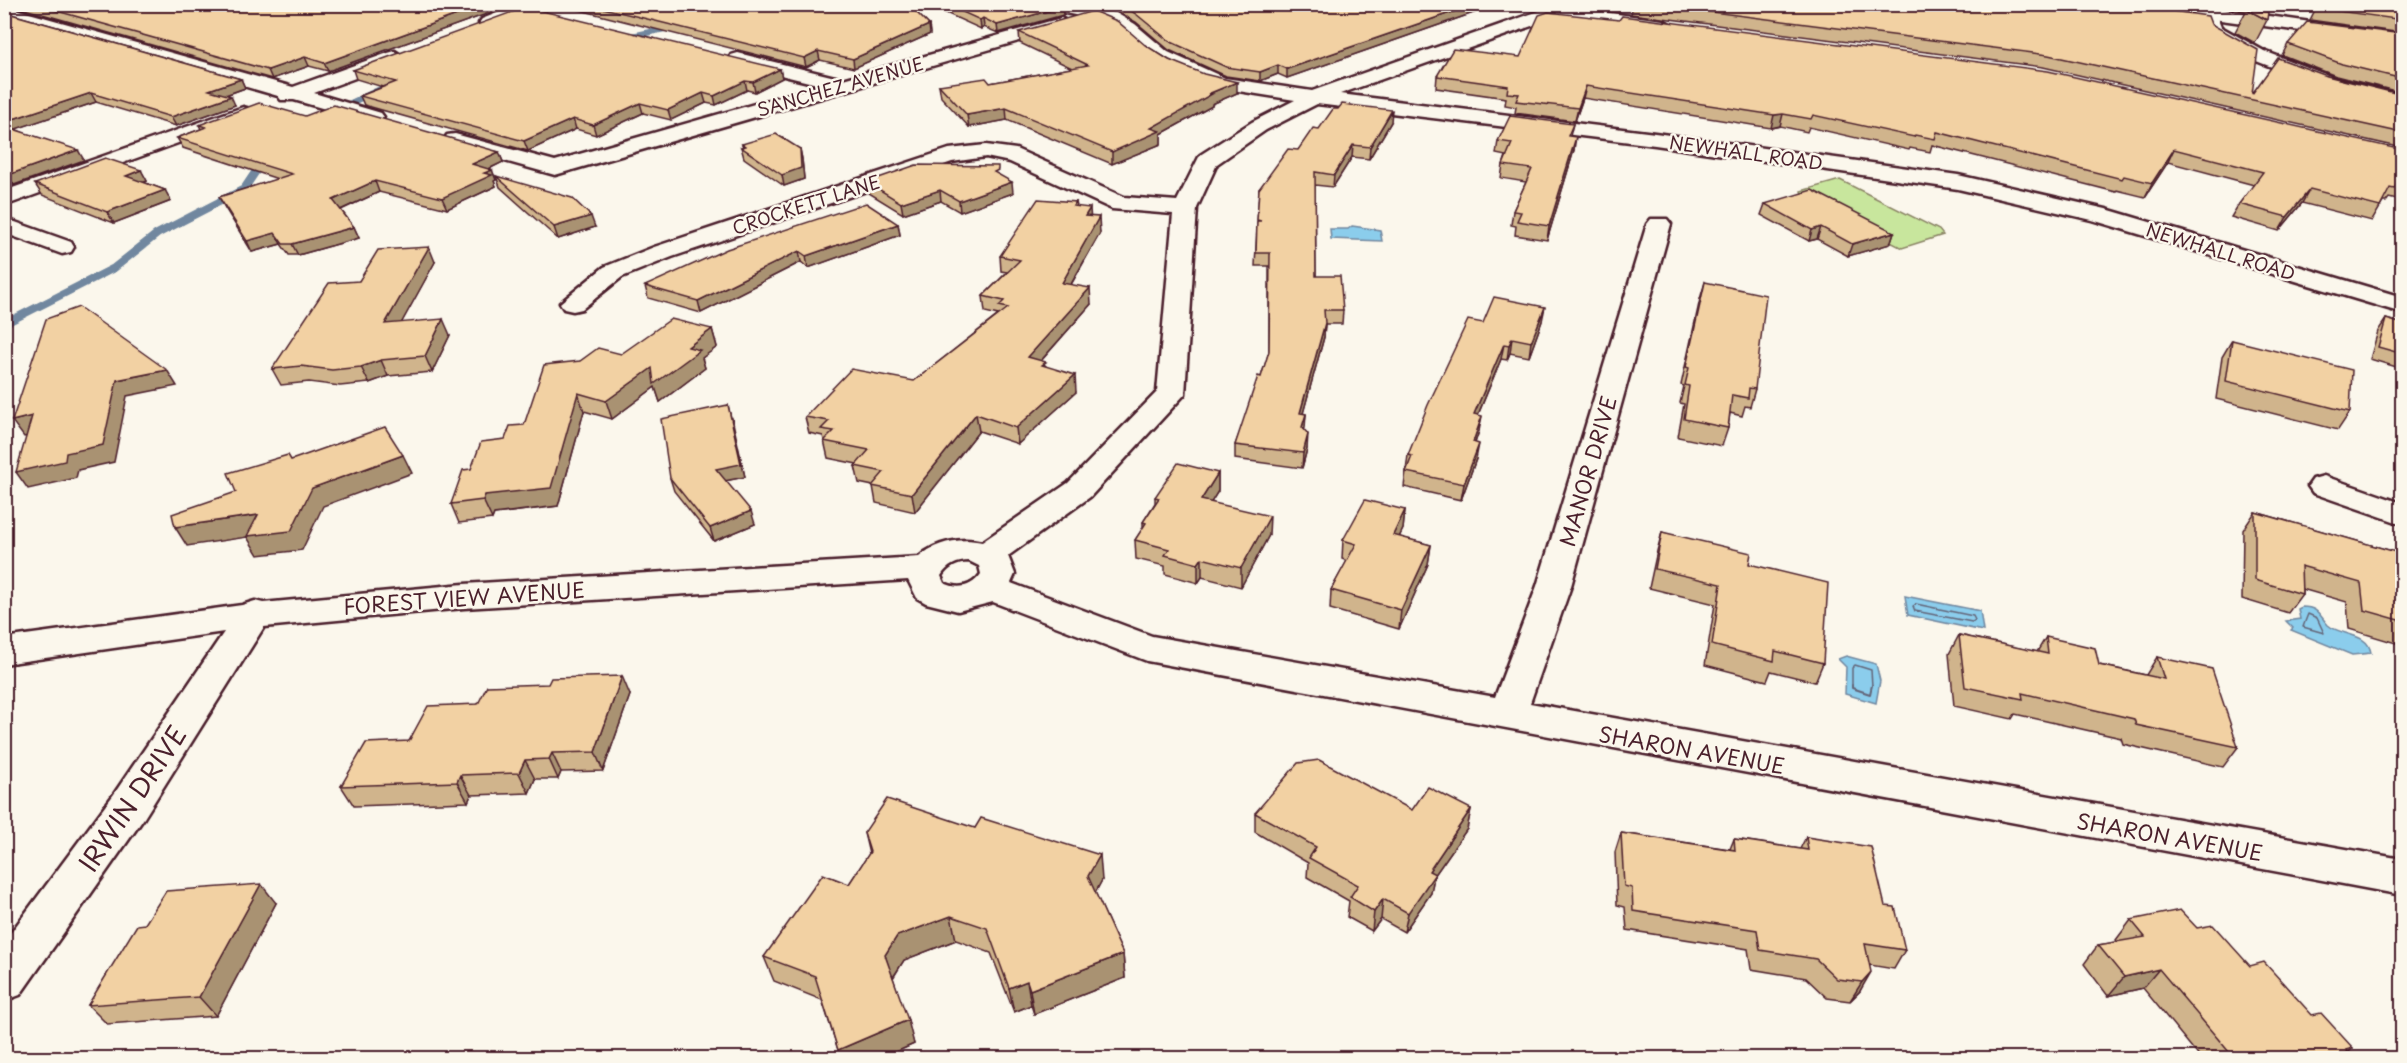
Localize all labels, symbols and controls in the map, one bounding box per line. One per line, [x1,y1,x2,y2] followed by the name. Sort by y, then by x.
[753,49,927,123] street label: SANCHEZ AVENUE
[1668,128,1824,176] street label: NEWHALL ROAD
[729,167,883,241] street label: CROCKETT LANE
[2143,215,2299,287] street label: NEWHALL ROAD
[1550,392,1624,550] street label: MANOR DRIVE
[342,573,586,621] street label: FOREST VIEW AVENUE
[69,717,195,879] street label: IRWIN DRIVE
[1597,717,1787,781] street label: SHARON AVENUE
[2075,804,2265,868] street label: SHARON AVENUE

